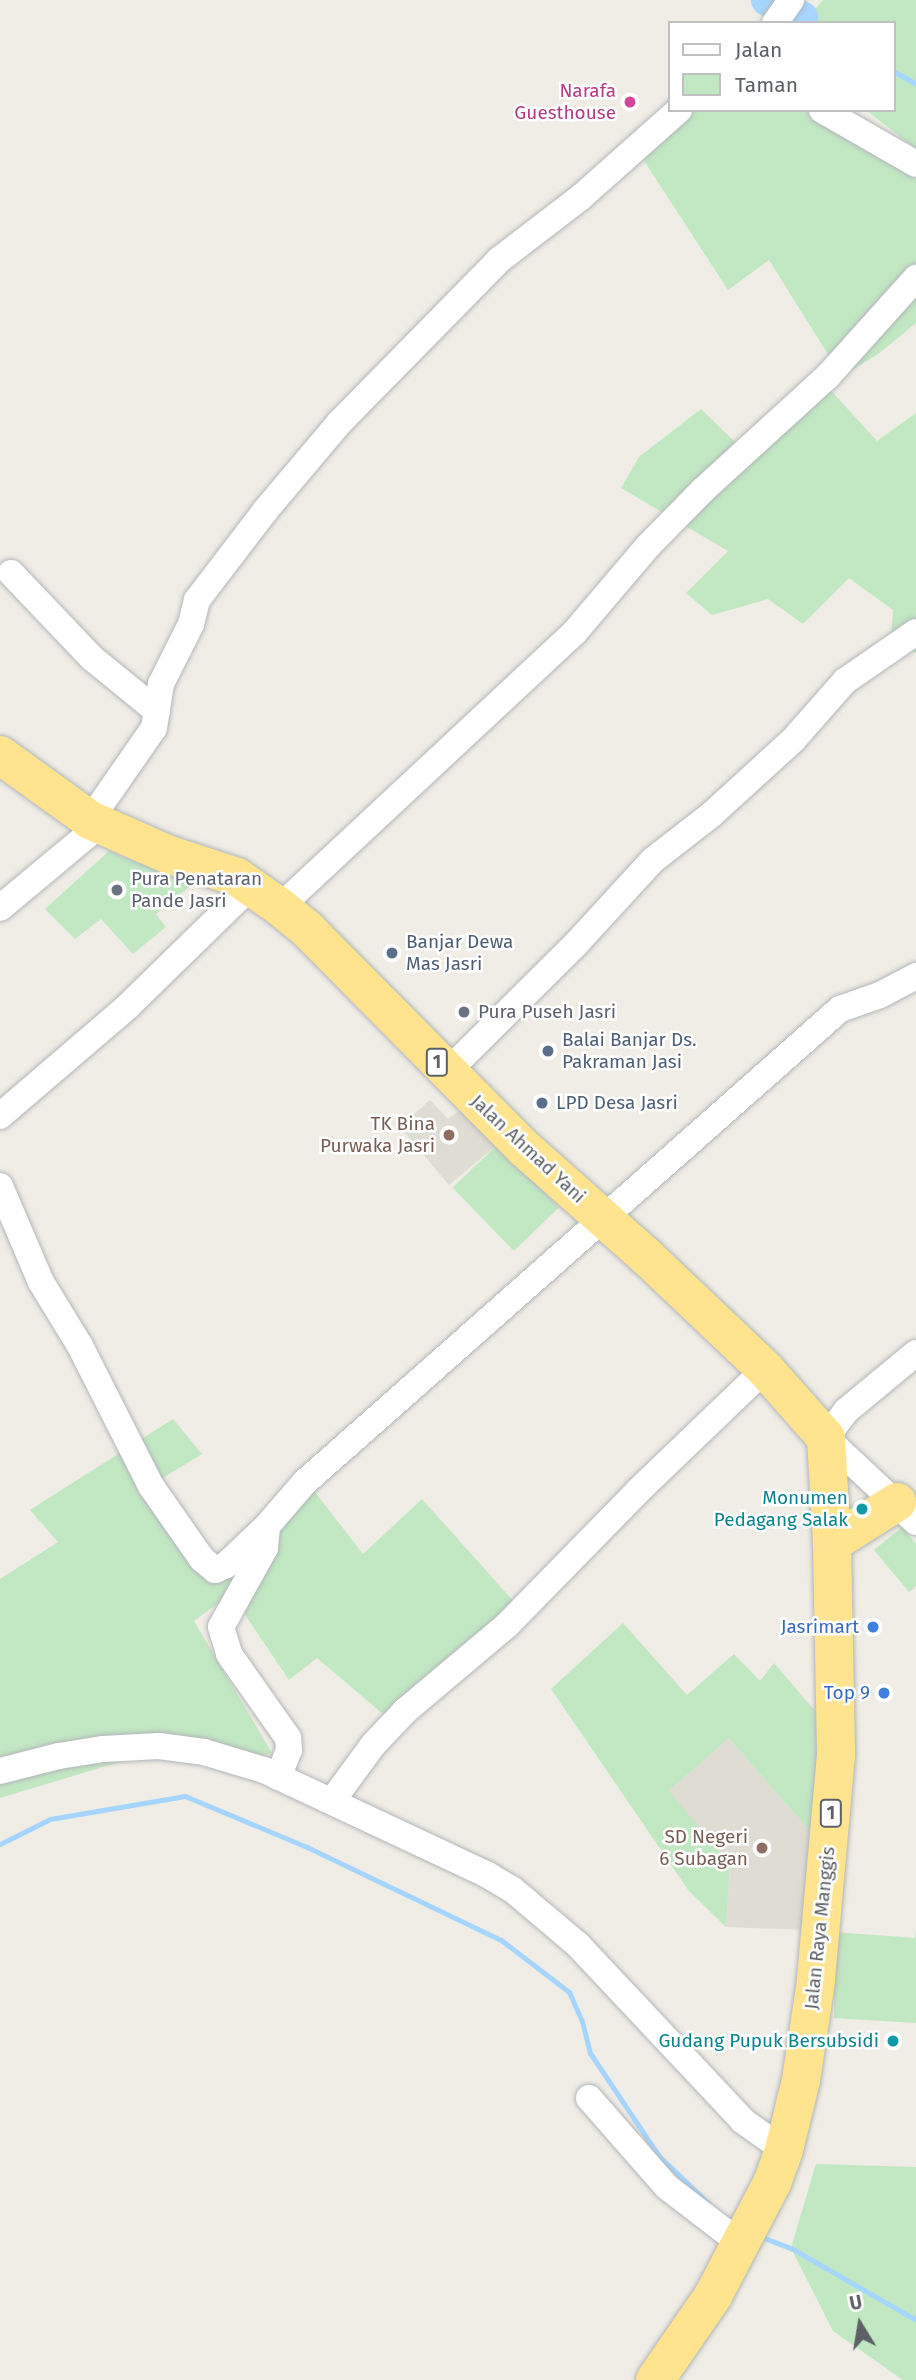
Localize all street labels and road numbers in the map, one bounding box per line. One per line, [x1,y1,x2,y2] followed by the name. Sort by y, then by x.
[425,1048,449,1077] road number: 1
[466,1090,590,1208] street label: Jalan Ahmad Yani
[819,1798,843,1828] road number: 1
[800,1845,840,2011] street label: Jalan Raya Manggis

